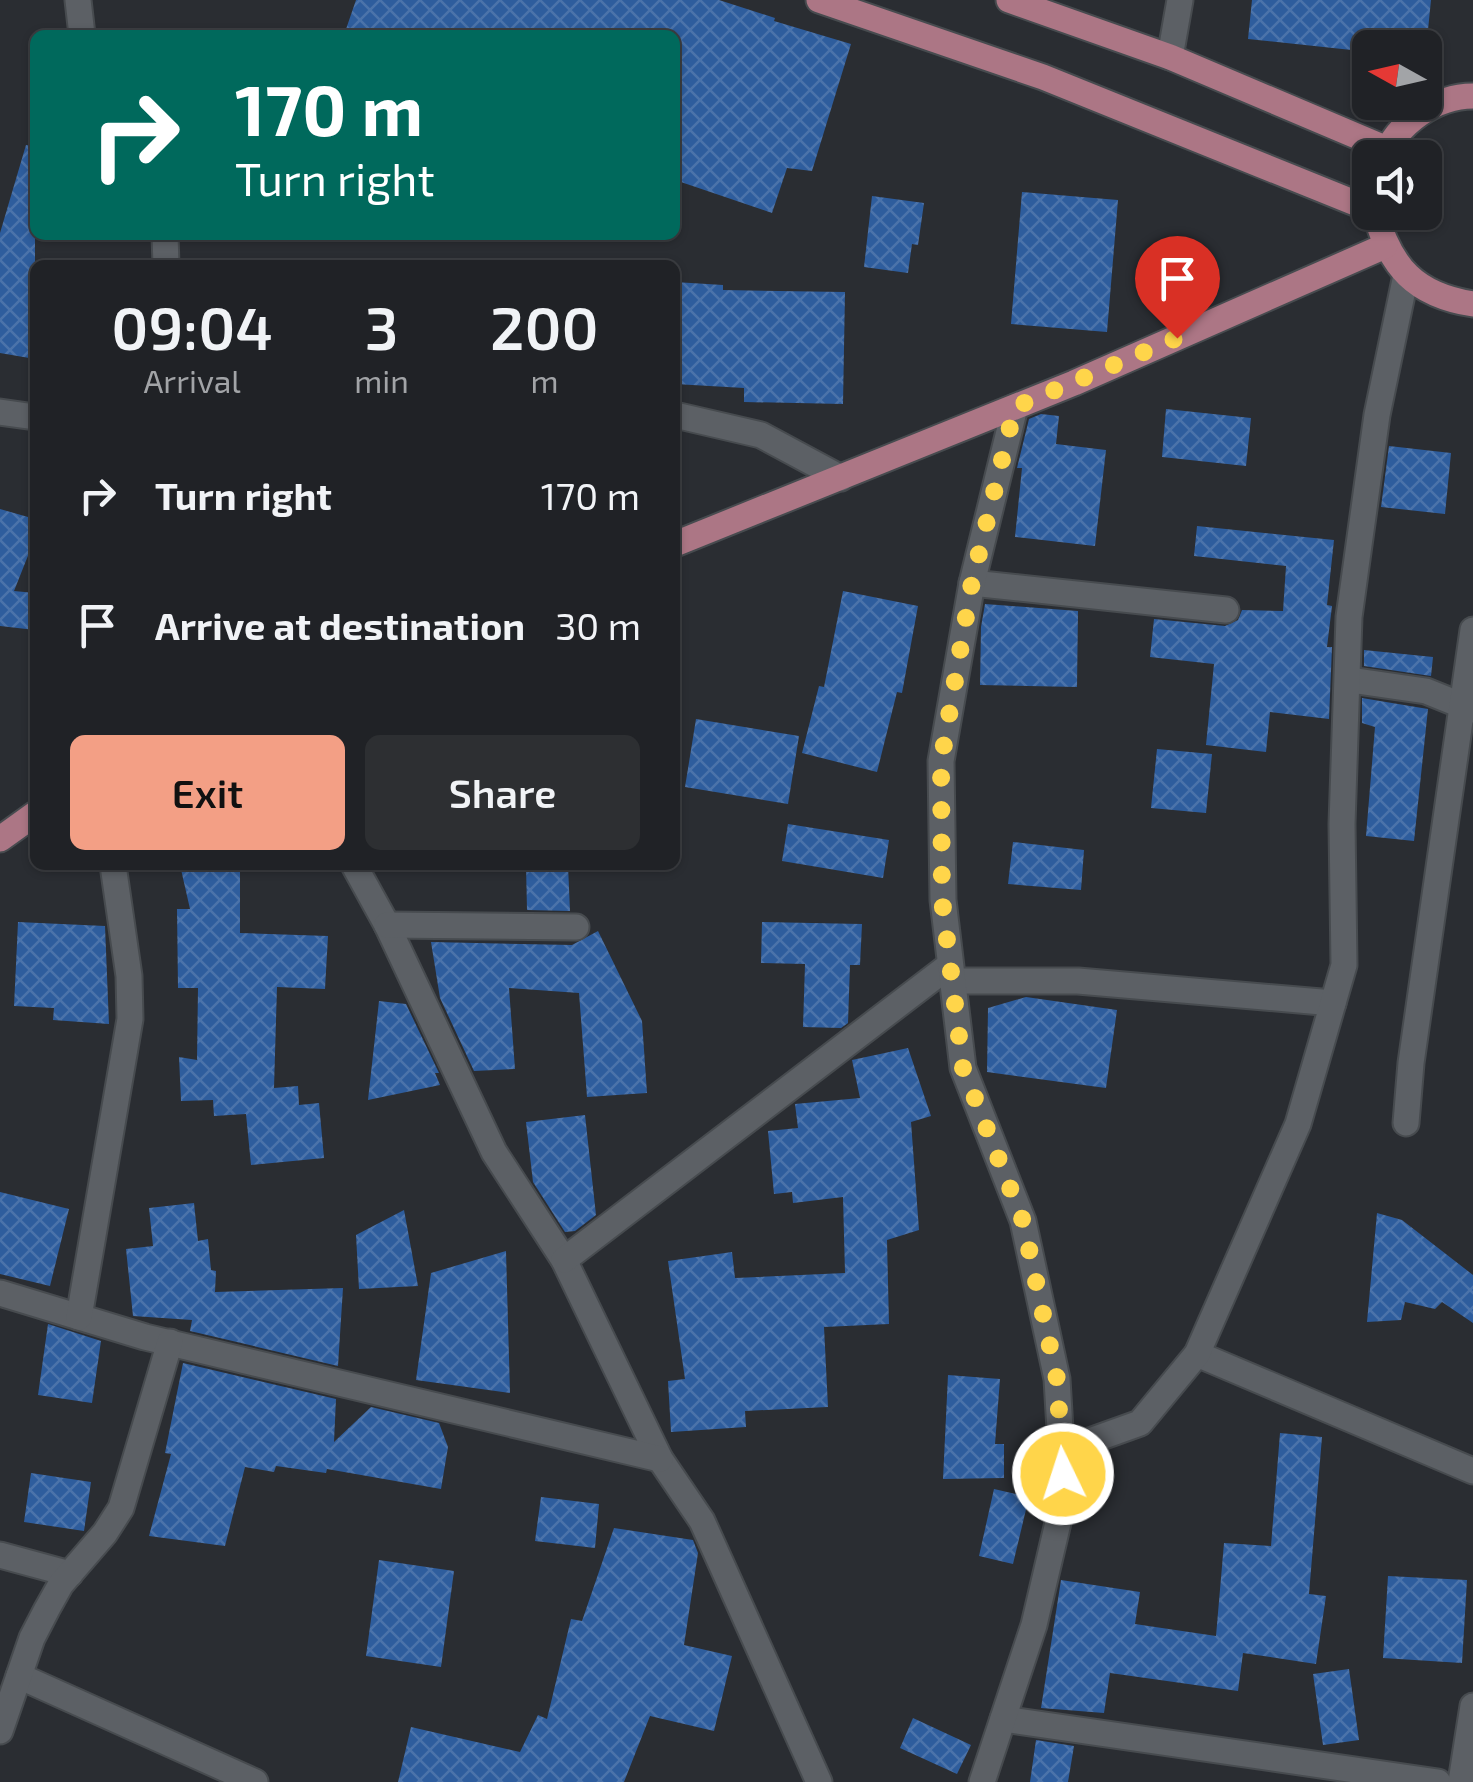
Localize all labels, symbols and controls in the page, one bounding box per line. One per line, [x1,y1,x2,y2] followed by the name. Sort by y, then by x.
[1352,30,1442,120] north arrow
[1352,30,1442,230] map controls
[235,66,423,150] text: 170 m
[70,70,200,200] icon: right
[1352,140,1442,230] button: sound
[235,151,435,205] text: Turn right
[1135,236,1220,339] pin
[1150,251,1205,306] icon: arrive
[111,290,273,362] text: 09:04
[365,290,398,362] text: 3
[490,290,599,362] text: 200
[143,361,241,399] text: Arrival
[354,361,409,399] text: min
[530,361,558,399] text: m
[70,468,125,523] icon: right
[155,472,332,518] text: Turn right
[541,472,640,518] text: 170 m
[70,598,125,653] icon: arrive
[155,602,525,648] text: Arrive at destination
[555,602,641,648] text: 30 m
[70,735,345,850] button: Exit
[365,735,640,850] button: Share
[1011,1422,1115,1526] position arrow

